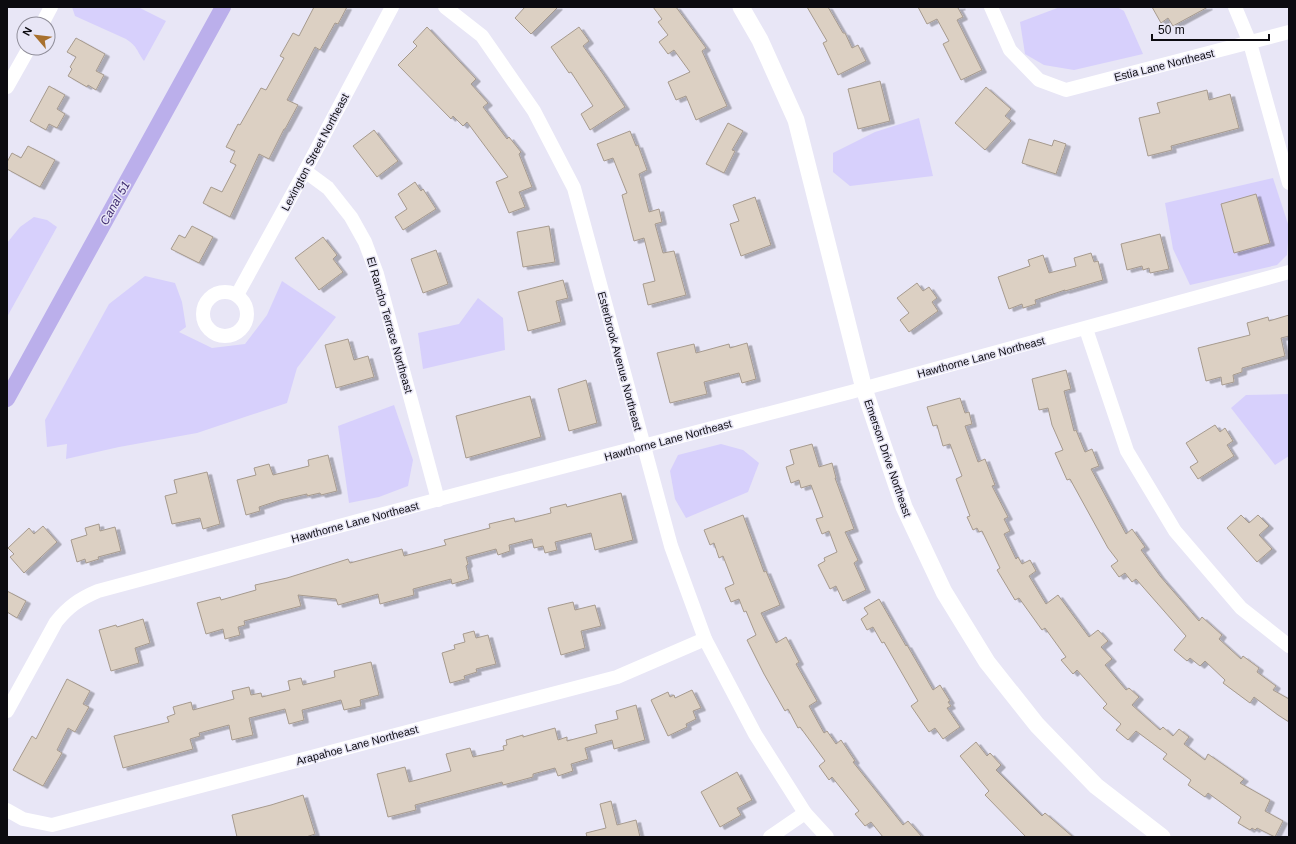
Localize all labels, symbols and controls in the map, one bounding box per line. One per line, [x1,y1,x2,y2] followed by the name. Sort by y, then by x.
[16,16,56,56] north arrow
[1152,16,1269,42] scale bar
[1158,23,1185,37] text: 50 m
[20,25,34,38] text: N
[1113,47,1215,83] street label: Estia Lane Northeast
[279,91,351,213] street label: Lexington Street Northeast
[97,179,133,227] water label: Canal 51
[365,256,415,394] street label: El Rancho Terrace Northeast
[596,290,644,432] street label: Esterbrook Avenue Northeast
[916,334,1046,380] street label: Hawthorne Lane Northeast
[862,398,914,518] street label: Emerson Drive Northeast
[603,417,733,463] street label: Hawthorne Lane Northeast
[290,499,420,545] street label: Hawthorne Lane Northeast
[295,723,419,767] street label: Arapahoe Lane Northeast

